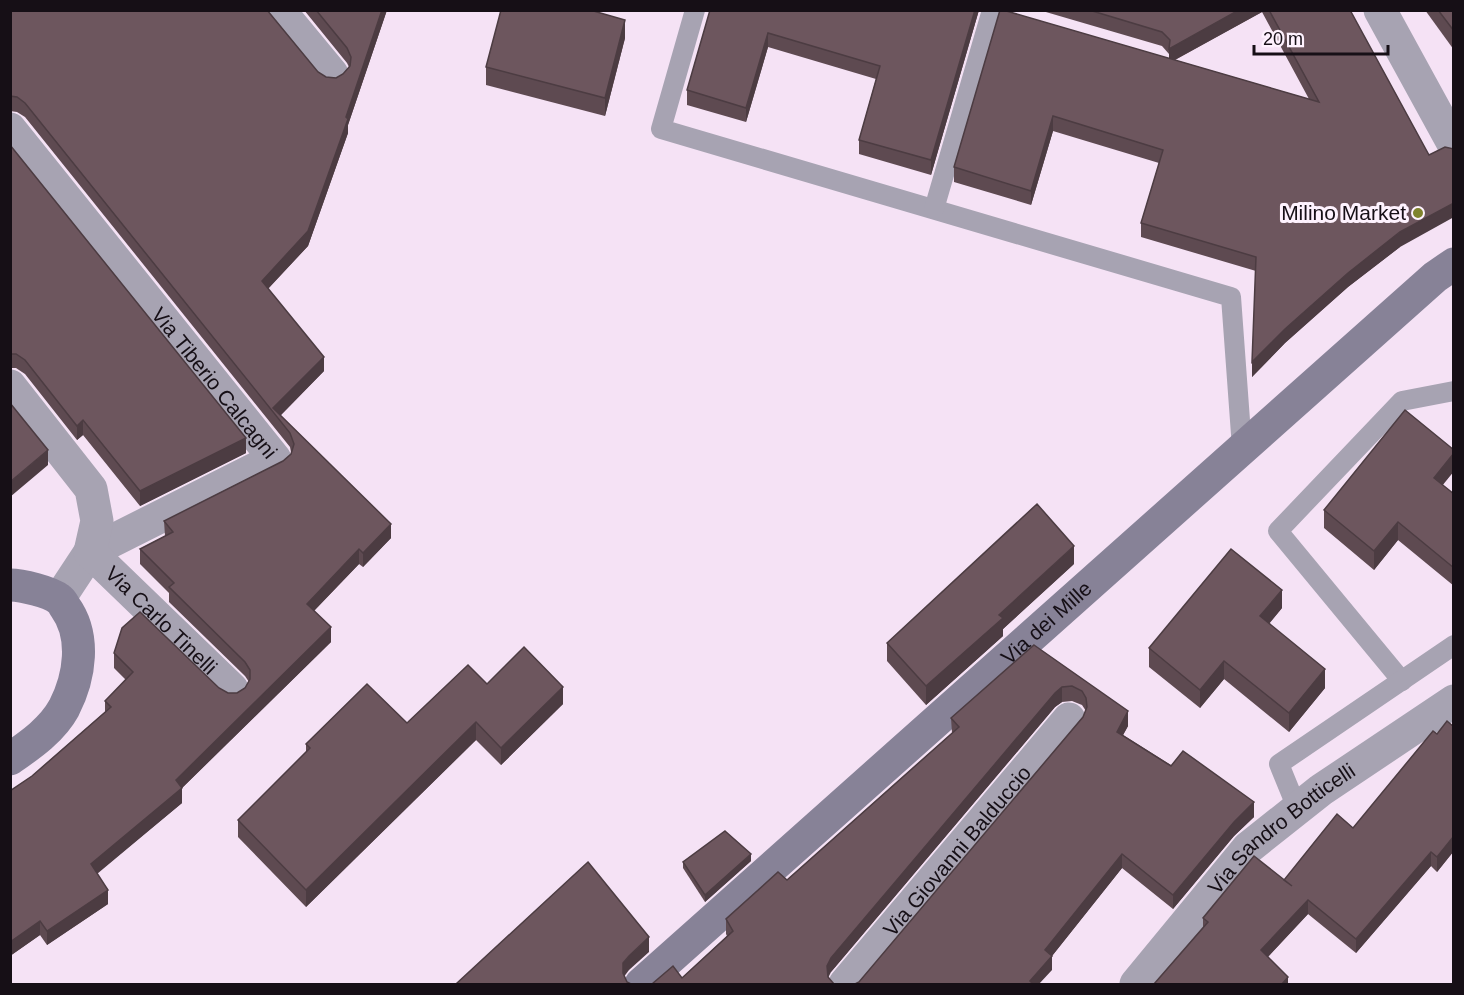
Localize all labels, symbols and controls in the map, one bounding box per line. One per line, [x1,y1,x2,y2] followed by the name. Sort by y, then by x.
[1254,18,1388,56] scale bar
[1263,29,1303,49] text: 20 m
[1281,201,1406,224] place label: Milino Market
[1411,206,1425,220] marker: Milino Market
[147,303,282,463] street label: Via Tiberio Calcagni
[101,561,222,679] street label: Via Carlo Tinelli
[996,576,1096,669] street label: Via dei Mille
[1203,759,1359,898] street label: Via Sandro Botticelli
[879,761,1035,941] street label: Via Giovanni Balduccio

